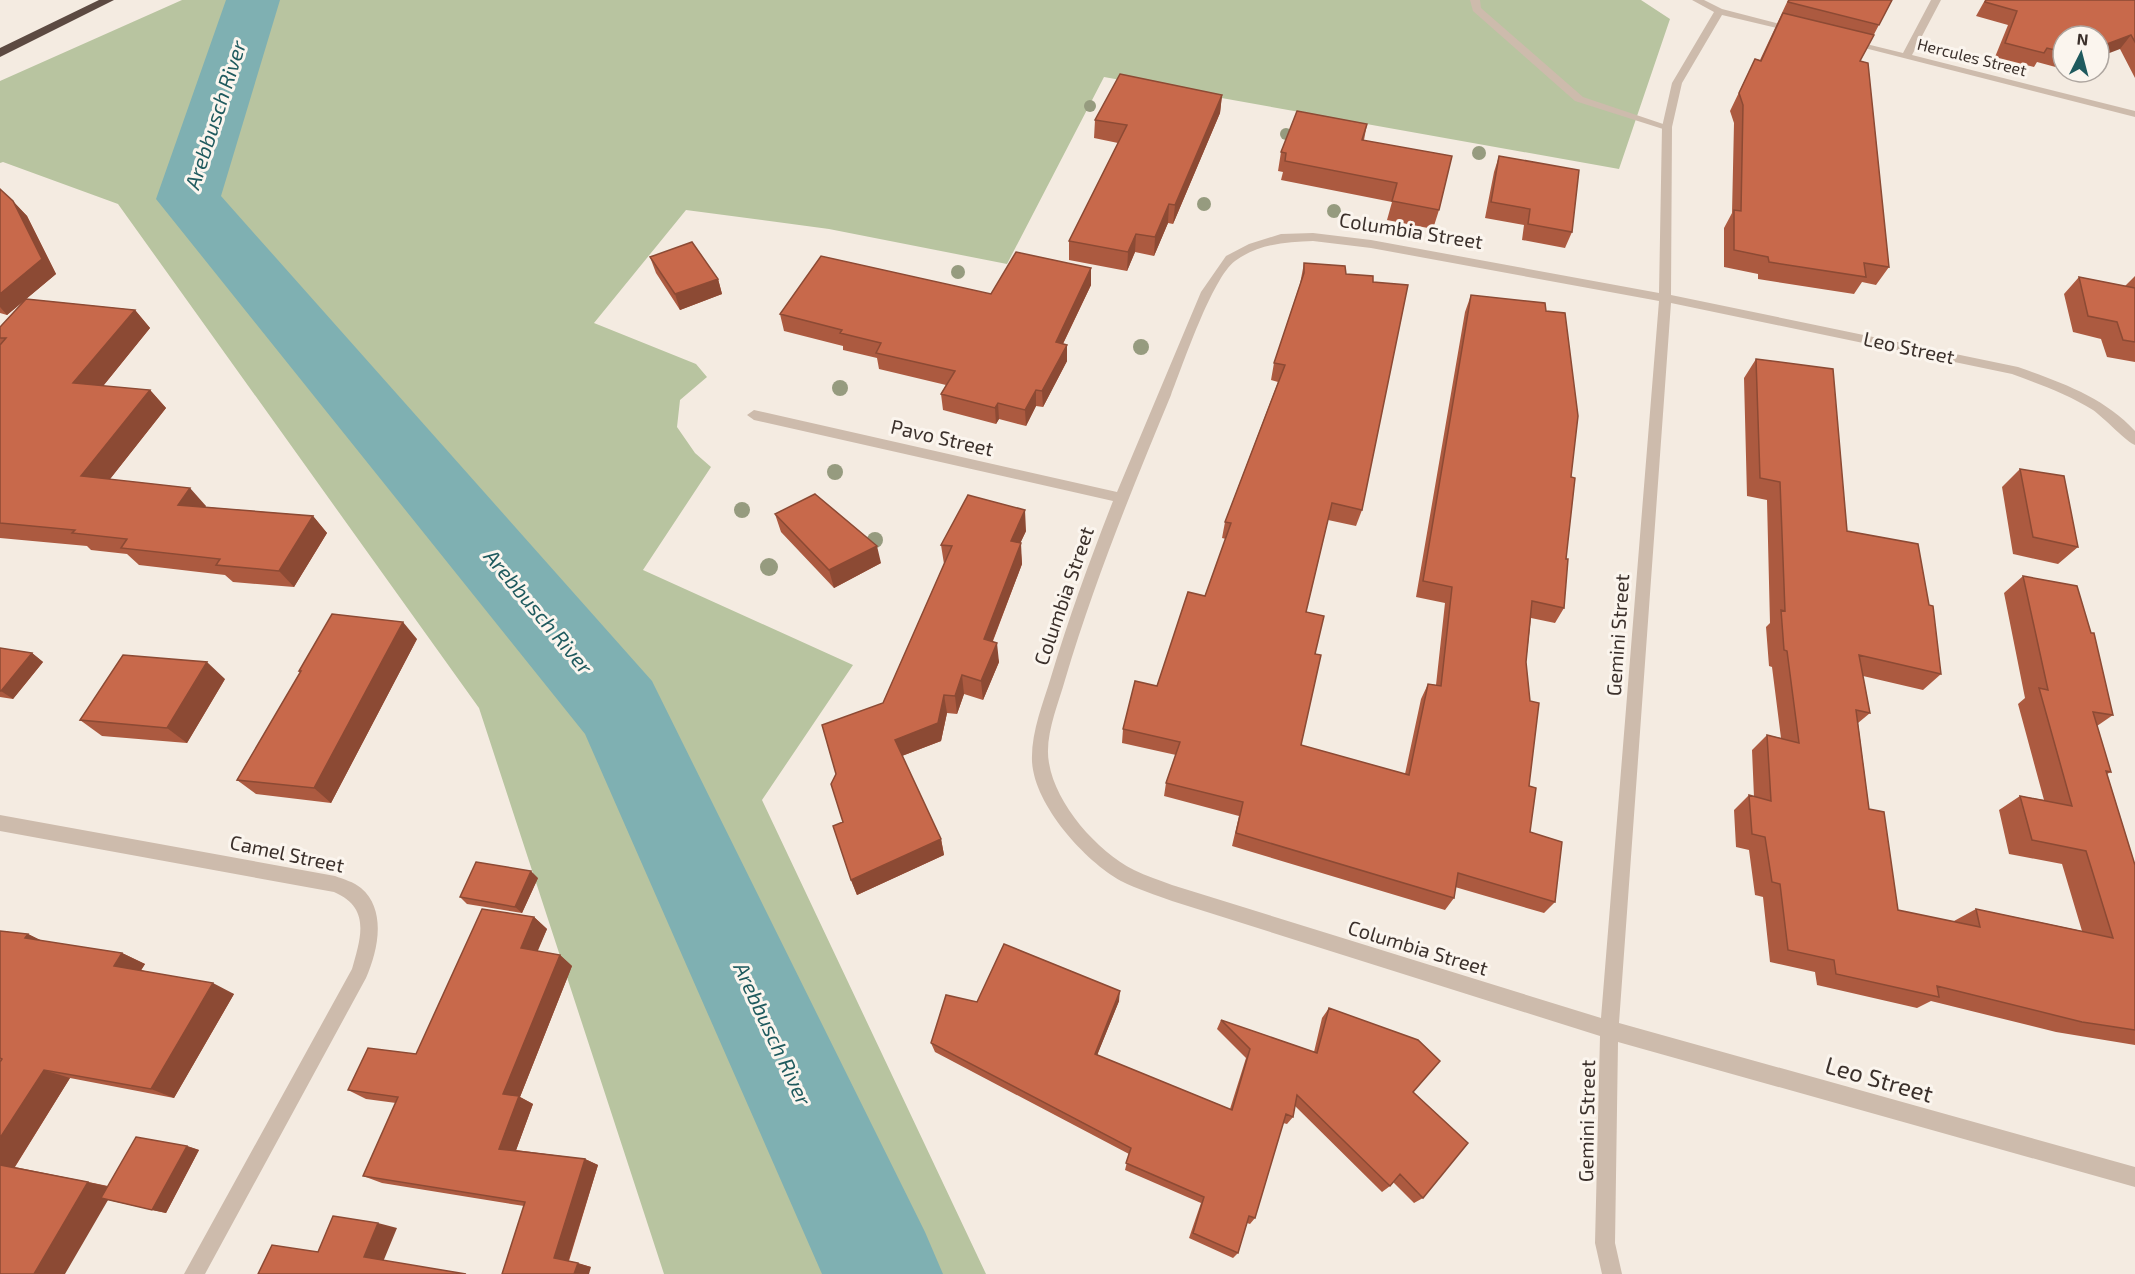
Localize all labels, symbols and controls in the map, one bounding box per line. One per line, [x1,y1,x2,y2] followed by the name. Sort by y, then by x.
[2051,24,2111,84] north arrow
[2076,29,2089,49] text: N
[1916,34,2029,79] street label: Hercules Street
[178,36,251,193] water label: Arebbusch River
[1338,207,1485,253] street label: Columbia Street
[1862,326,1957,368] street label: Leo Street
[889,414,996,461] street label: Pavo Street
[1028,523,1098,668] street label: Columbia Street
[479,543,599,679] water label: Arebbusch River
[1601,573,1633,697] street label: Gemini Street
[228,829,347,877] street label: Camel Street
[1345,914,1491,980] street label: Columbia Street
[729,957,818,1109] water label: Arebbusch River
[1822,1049,1937,1108] street label: Leo Street
[1573,1059,1599,1182] street label: Gemini Street

